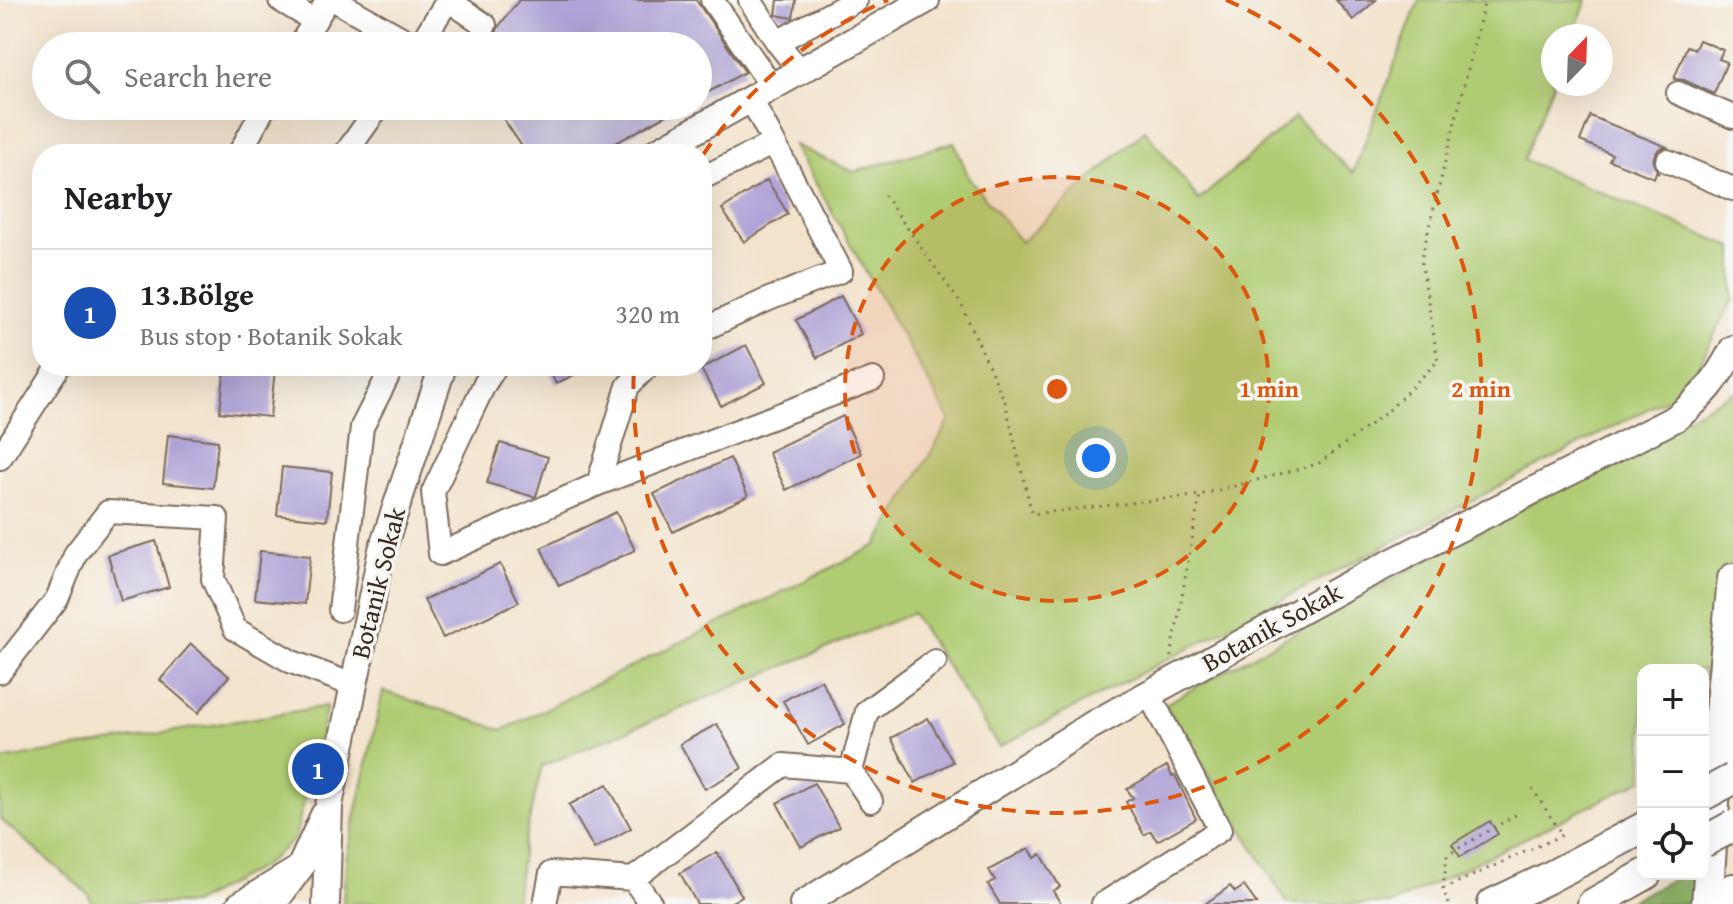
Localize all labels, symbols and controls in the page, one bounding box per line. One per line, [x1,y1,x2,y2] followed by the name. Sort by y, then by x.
[1541,24,1613,96] north arrow
[32,32,712,120] search box
[60,54,104,98] icon: search
[124,54,272,98] text: Search here
[64,172,173,221] text: Nearby
[140,272,254,316] text: 13.Bölge
[83,294,97,333] text: 1
[615,294,680,333] text: 320 m
[140,316,402,355] text: Bus stop · Botanik Sokak
[1239,371,1299,406] text: 1 min
[1451,371,1511,406] text: 2 min
[1043,375,1071,403] centre of rings
[1076,438,1116,478] your location
[340,502,415,663] street label: Botanik Sokak
[1195,572,1350,681] street label: Botanik Sokak
[1637,664,1709,880] map controls
[1637,664,1709,736] button: +
[1637,736,1709,808] button: −
[292,739,344,799] pin: 1
[1637,808,1709,880] button: locate

